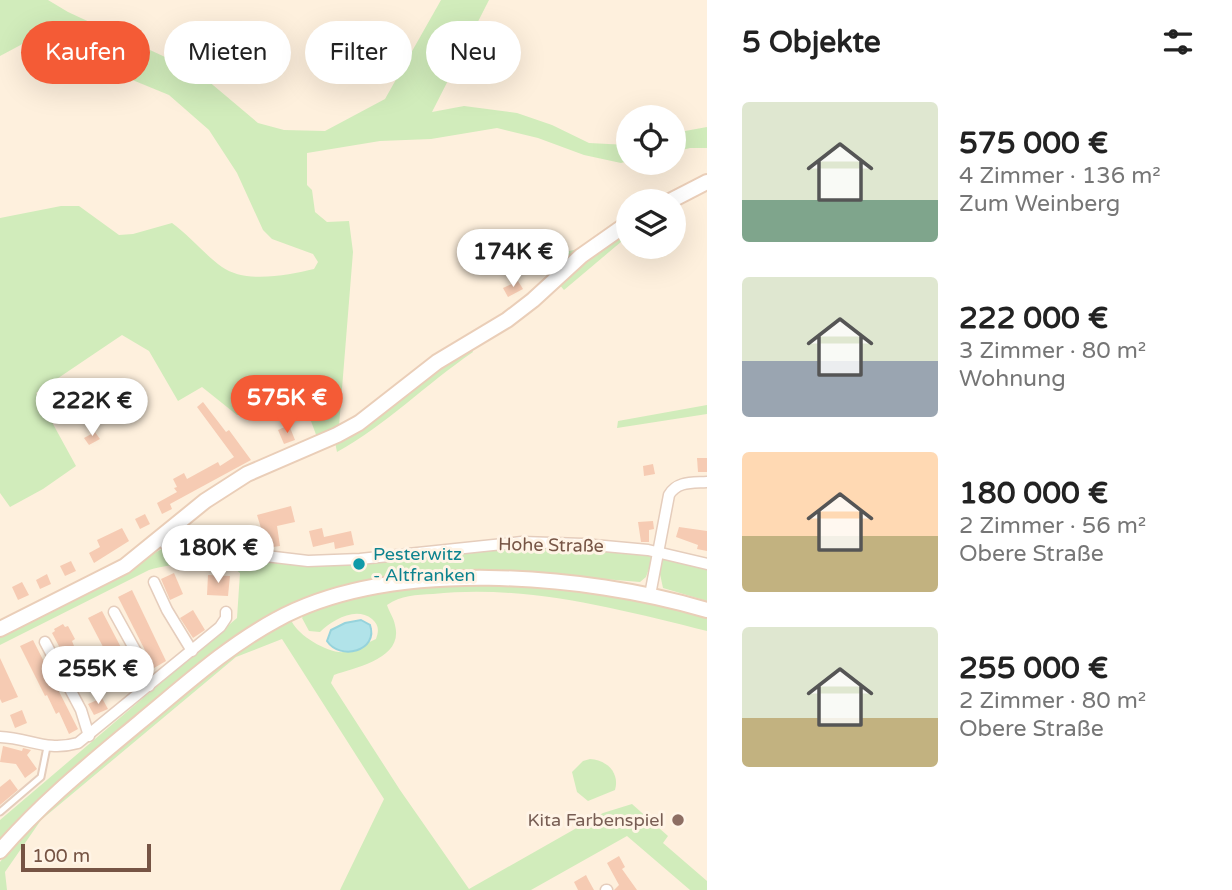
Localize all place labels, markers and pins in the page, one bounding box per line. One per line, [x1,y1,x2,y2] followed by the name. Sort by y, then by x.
[456,230,570,289] pin: 174K €
[230,376,344,435] pin: 575K €
[35,378,149,438] pin: 222K €
[161,526,275,585] pin: 180K €
[373,543,475,586] place label: Pesterwitz - Altfranken
[351,556,367,572] marker: Pesterwitz - Altfranken
[41,646,155,706] pin: 255K €
[528,809,664,831] place label: Kita Farbenspiel
[670,812,686,828] marker: Kita Farbenspiel

